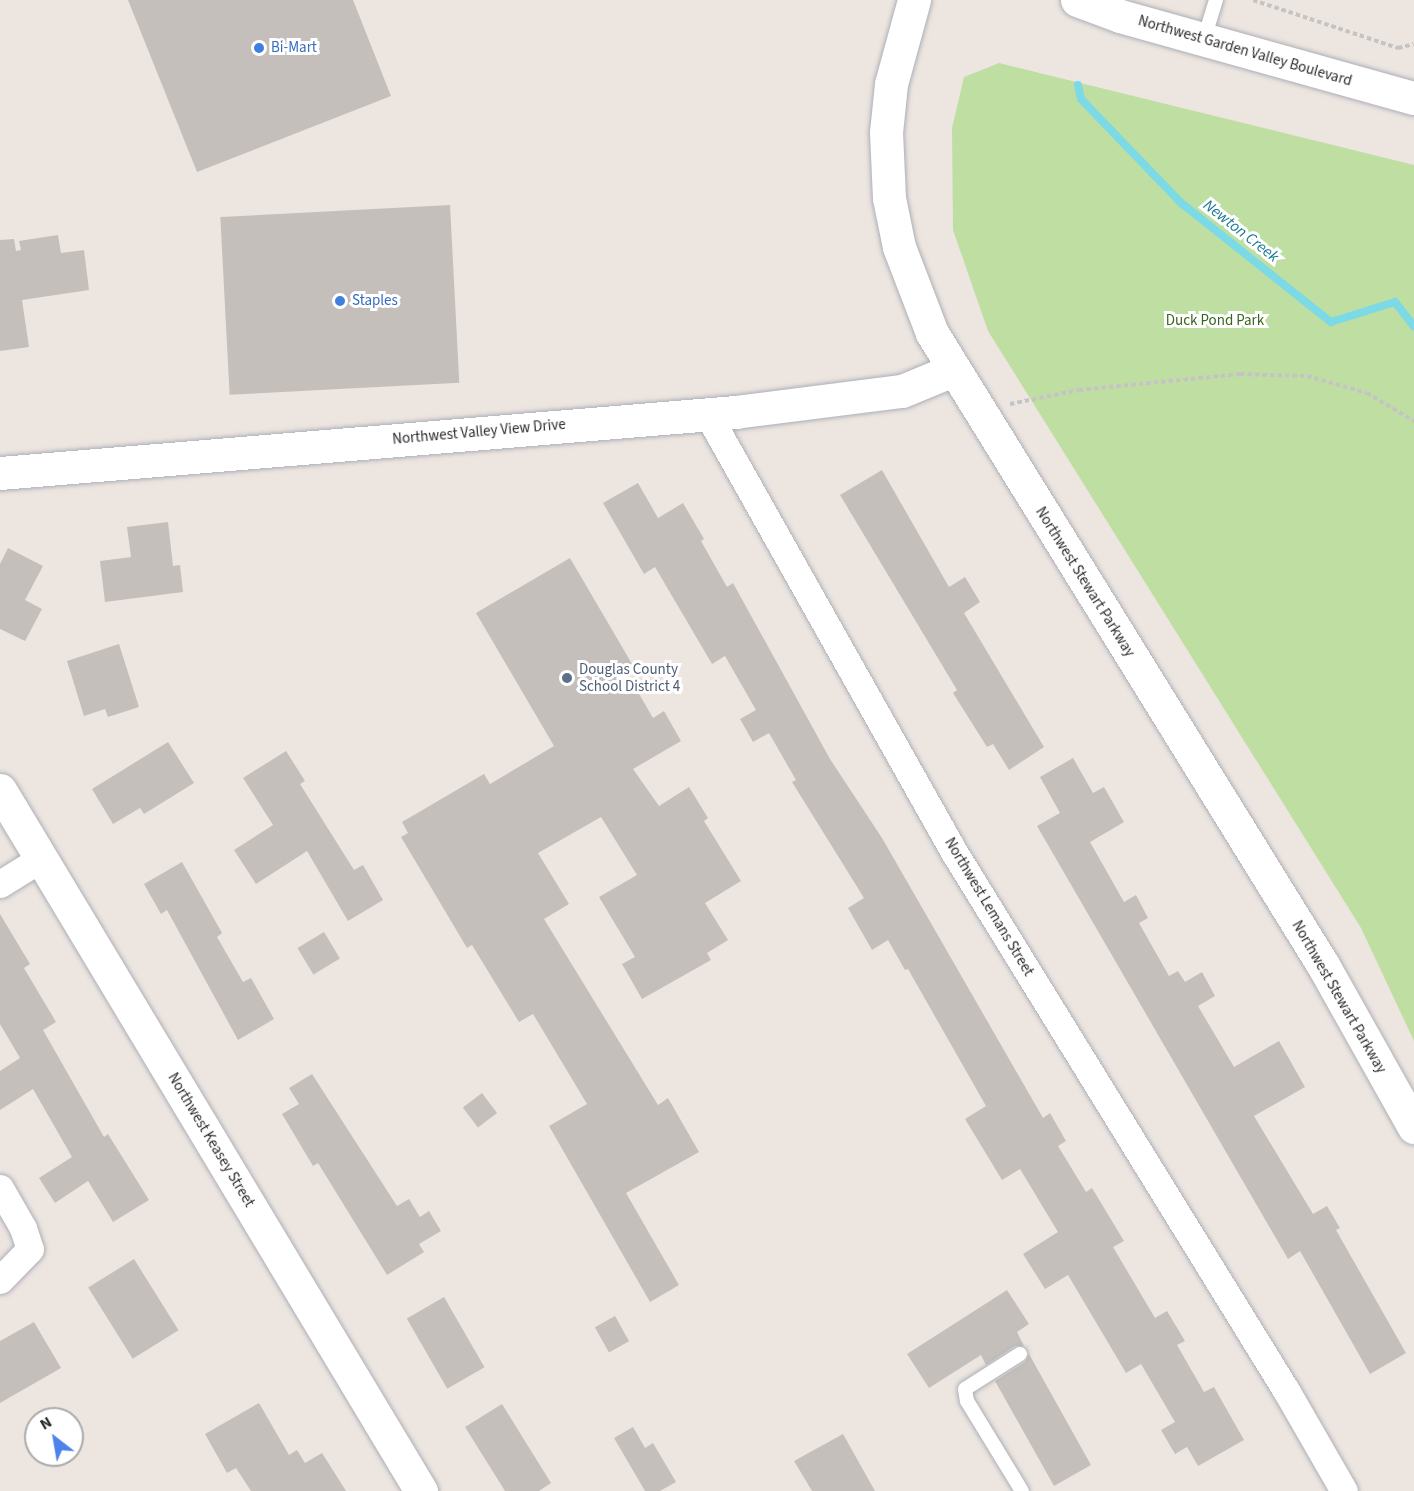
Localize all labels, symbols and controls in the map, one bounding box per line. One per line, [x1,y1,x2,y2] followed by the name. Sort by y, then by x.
[1136,12,1354,90] street label: Northwest Garden Valley Boulevard
[271,39,317,57] place label: Bi-Mart
[252,41,266,55] marker: Bi-Mart
[1199,196,1283,266] water label: Newton Creek
[352,292,398,310] place label: Staples
[333,294,347,308] marker: Staples
[1166,312,1264,330] park label: Duck Pond Park
[392,415,566,449] street label: Northwest Valley View Drive
[1031,504,1139,660] street label: Northwest Stewart Parkway
[579,660,680,695] place label: Douglas County School District 4
[560,671,574,685] marker: Douglas County School District 4
[941,835,1037,979] street label: Northwest Lemans Street
[1288,917,1390,1077] street label: Northwest Stewart Parkway
[164,1070,258,1210] street label: Northwest Keasey Street
[24,1407,84,1467] north arrow
[36,1411,56,1435] text: N

